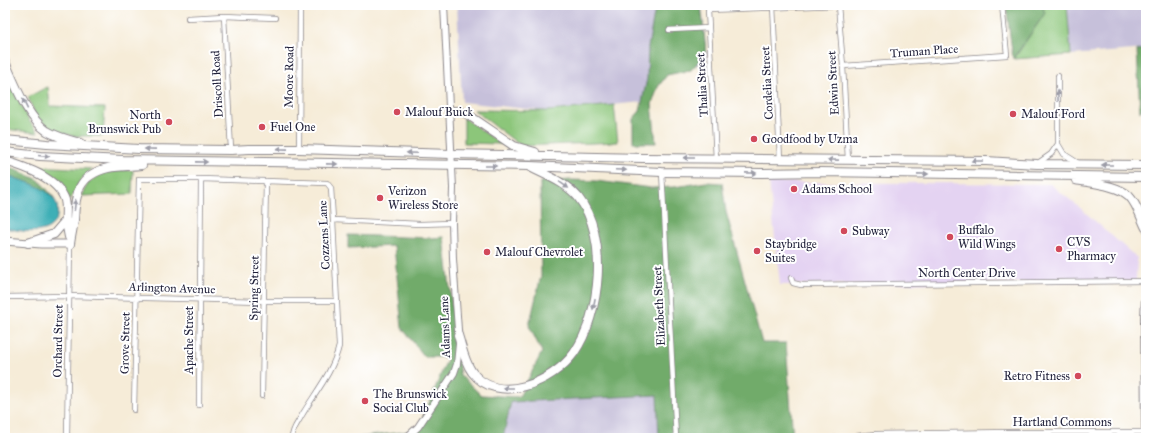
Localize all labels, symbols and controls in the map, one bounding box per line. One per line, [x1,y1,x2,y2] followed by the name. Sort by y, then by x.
[889,42,959,60] street label: Truman Place
[758,45,776,120] street label: Cordelia Street
[281,46,297,108] street label: Moore Road
[208,50,226,118] street label: Driscoll Road
[824,50,842,116] street label: Edwin Street
[693,52,711,117] street label: Thalia Street
[1055,89,1061,102] one-way arrow
[22,98,28,110] one-way arrow
[405,105,473,119] place label: Malouf Buick
[392,107,402,117] marker: Malouf Buick
[1021,107,1085,121] place label: Malouf Ford
[88,108,161,136] place label: North Brunswick Pub
[1008,109,1018,119] marker: Malouf Ford
[164,117,174,127] marker: North Brunswick Pub
[270,120,316,134] place label: Fuel One
[257,122,267,132] marker: Fuel One
[762,132,859,146] place label: Goodfood by Uzma
[749,134,759,144] marker: Goodfood by Uzma
[143,146,156,152] one-way arrow
[275,146,288,152] one-way arrow
[405,150,418,156] one-way arrow
[38,153,50,160] one-way arrow
[682,155,695,161] one-way arrow
[826,157,839,163] one-way arrow
[196,158,208,165] one-way arrow
[970,158,983,164] one-way arrow
[326,161,339,167] one-way arrow
[1100,162,1113,168] one-way arrow
[485,163,498,169] one-way arrow
[615,167,627,174] one-way arrow
[745,170,758,176] one-way arrow
[917,171,930,177] one-way arrow
[558,181,569,189] one-way arrow
[801,182,873,196] place label: Adams School
[387,184,458,212] place label: Verizon Wireless Store
[789,184,799,194] marker: Adams School
[375,193,385,203] marker: Verizon Wireless Store
[71,199,78,212] one-way arrow
[315,200,333,270] street label: Cozzens Lane
[958,223,1016,252] place label: Buffalo Wild Wings
[852,224,890,238] place label: Subway
[839,226,849,236] marker: Subway
[945,232,955,242] marker: Buffalo Wild Wings
[1067,235,1116,263] place label: CVS Pharmacy
[765,237,817,265] place label: Staybridge Suites
[1054,244,1064,254] marker: CVS Pharmacy
[495,245,584,259] place label: Malouf Chevrolet
[752,246,762,256] marker: Staybridge Suites
[482,247,492,257] marker: Malouf Chevrolet
[246,255,263,321] street label: Spring Street
[650,265,668,346] street label: Elizabeth Street
[918,266,1016,280] street label: North Center Drive
[127,279,216,298] street label: Arlington Avenue
[437,296,453,359] street label: Adams Lane
[590,298,596,311] one-way arrow
[50,304,66,378] street label: Orchard Street
[182,305,196,375] street label: Apache Street
[117,311,133,374] street label: Grove Street
[1004,369,1070,383] place label: Retro Fitness
[1073,371,1083,381] marker: Retro Fitness
[501,385,514,391] one-way arrow
[373,387,447,415] place label: The Brunswick Social Club
[360,396,370,406] marker: The Brunswick Social Club
[1012,415,1112,429] street label: Hartland Commons

